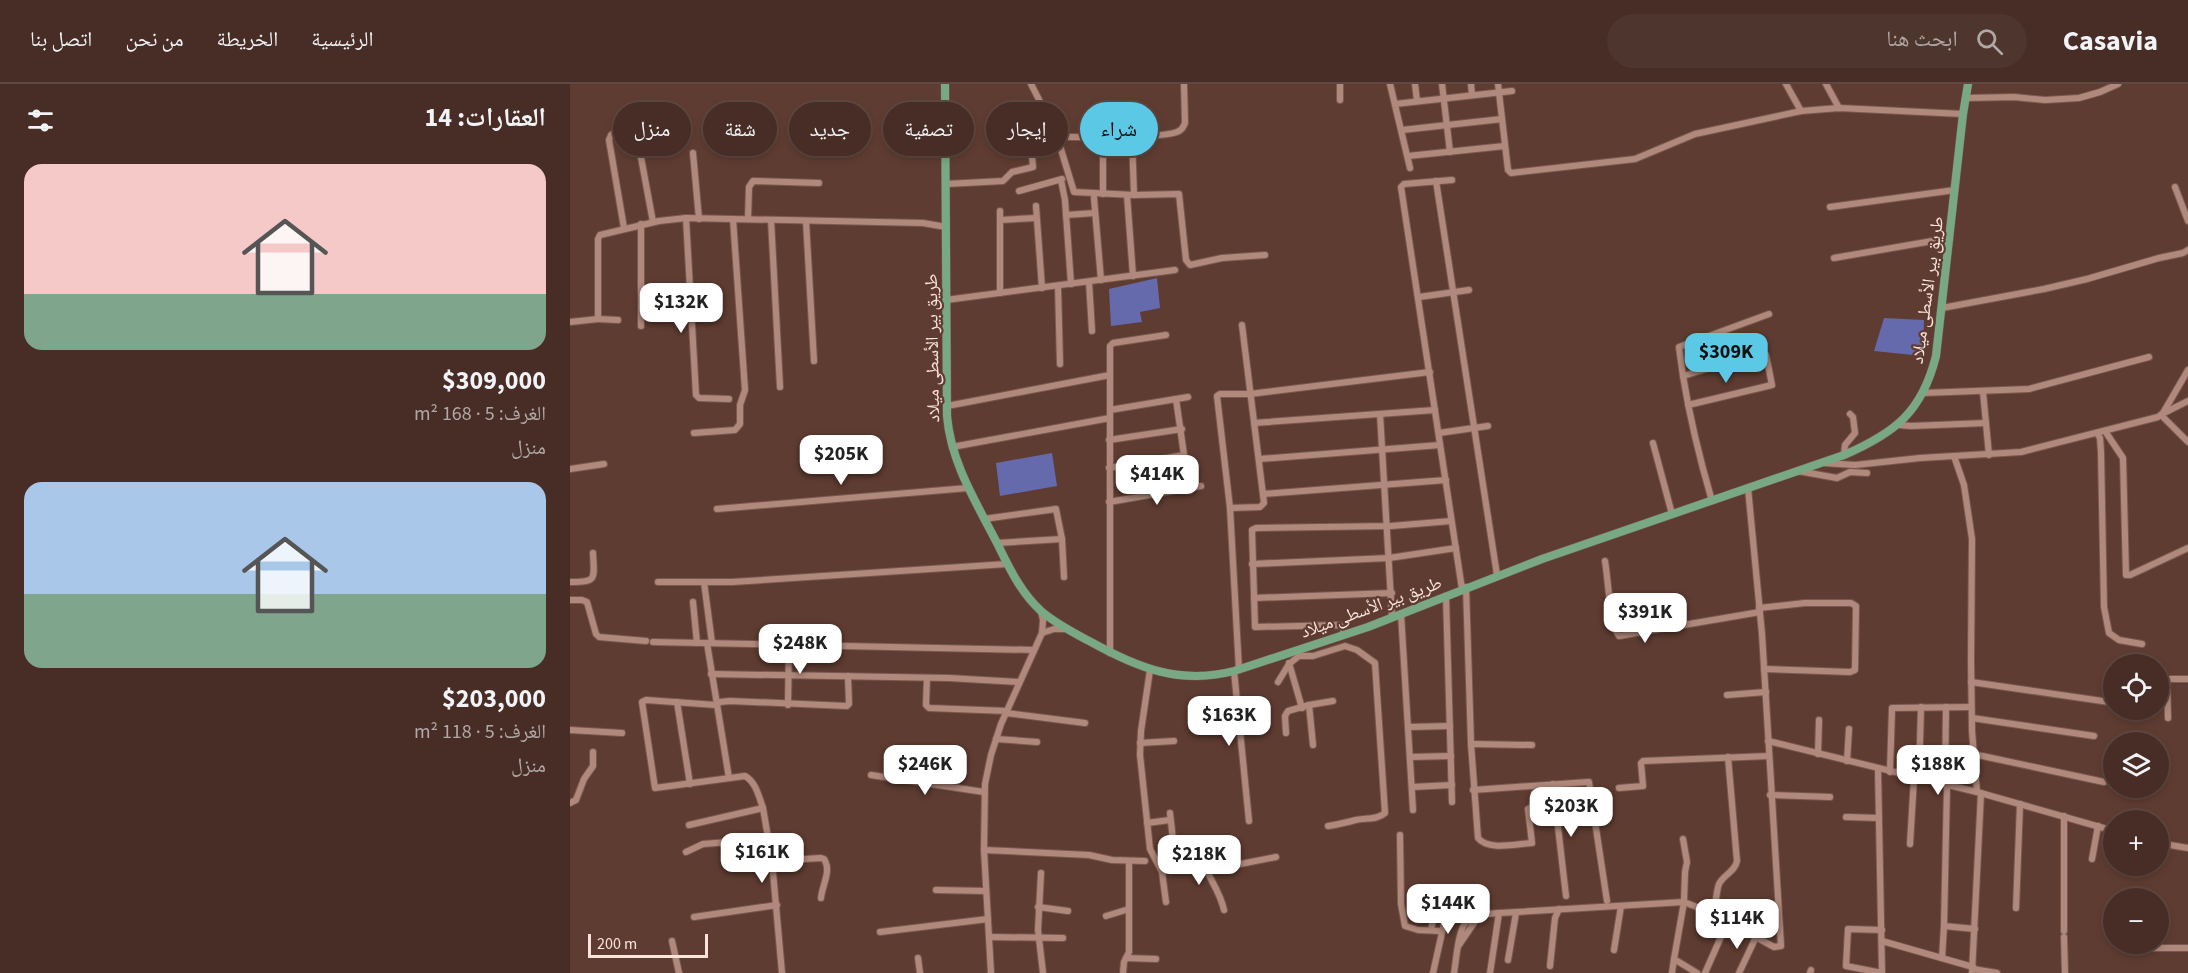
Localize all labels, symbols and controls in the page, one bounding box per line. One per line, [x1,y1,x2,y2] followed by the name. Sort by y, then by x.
[1607,14,2027,68] search box
[2063,21,2158,61] text: Casavia
[1886,23,1958,55] text: ابحث هنا
[30,24,92,54] text: اتصل بنا
[125,24,183,54] text: من نحن
[216,24,278,54] text: الخريطة
[311,24,374,54] text: الرئيسية
[1973,25,2006,58] icon: search
[425,99,546,136] text: العقارات: 14
[613,102,691,156] chip: منزل
[703,102,777,156] chip: شقة
[789,102,871,156] chip: جديد
[883,102,974,156] chip: تصفية
[986,102,1068,156] chip: إيجار
[1080,102,1158,156] chip: شراء
[24,104,57,137] icon: filters
[231,203,339,311] icon: home
[1905,215,1950,365] street label: طريق بير الأسطى ميلاد
[919,273,946,423] street label: طريق بير الأسطى ميلاد
[639,283,723,334] pin: $132K
[654,288,708,316] text: $132K
[1684,333,1768,384] pin: $309K
[1699,338,1753,366] text: $309K
[442,362,546,399] text: $309,000
[414,400,546,428] text: الغرف: 5 · 168 m²
[511,434,546,462] text: منزل
[799,435,883,486] pin: $205K
[814,440,868,468] text: $205K
[1115,455,1199,506] pin: $414K
[1130,460,1184,488] text: $414K
[231,521,339,629] icon: home
[1297,570,1445,645] street label: طريق بير الأسطى ميلاد
[1603,593,1687,644] pin: $391K
[1618,598,1672,626] text: $391K
[758,624,842,675] pin: $248K
[773,629,827,657] text: $248K
[2103,654,2169,954] map controls
[2103,654,2169,720] button: locate
[442,680,546,717] text: $203,000
[1187,696,1271,747] pin: $163K
[1202,701,1256,729] text: $163K
[414,718,546,746] text: الغرف: 5 · 118 m²
[2103,732,2169,798] button: layers
[883,745,967,796] pin: $246K
[1896,745,1980,796] pin: $188K
[898,750,952,778] text: $246K
[1911,750,1965,778] text: $188K
[511,752,546,780] text: منزل
[1529,787,1613,838] pin: $203K
[1544,792,1598,820] text: $203K
[2103,810,2169,876] button: +
[720,833,804,884] pin: $161K
[1157,835,1241,886] pin: $218K
[735,838,789,866] text: $161K
[1172,840,1226,868] text: $218K
[1406,884,1490,935] pin: $144K
[2103,888,2169,954] button: −
[1421,889,1475,917] text: $144K
[1695,899,1779,950] pin: $114K
[1710,904,1764,932] text: $114K
[588,931,708,958] scale bar
[597,933,637,955] text: 200 m

